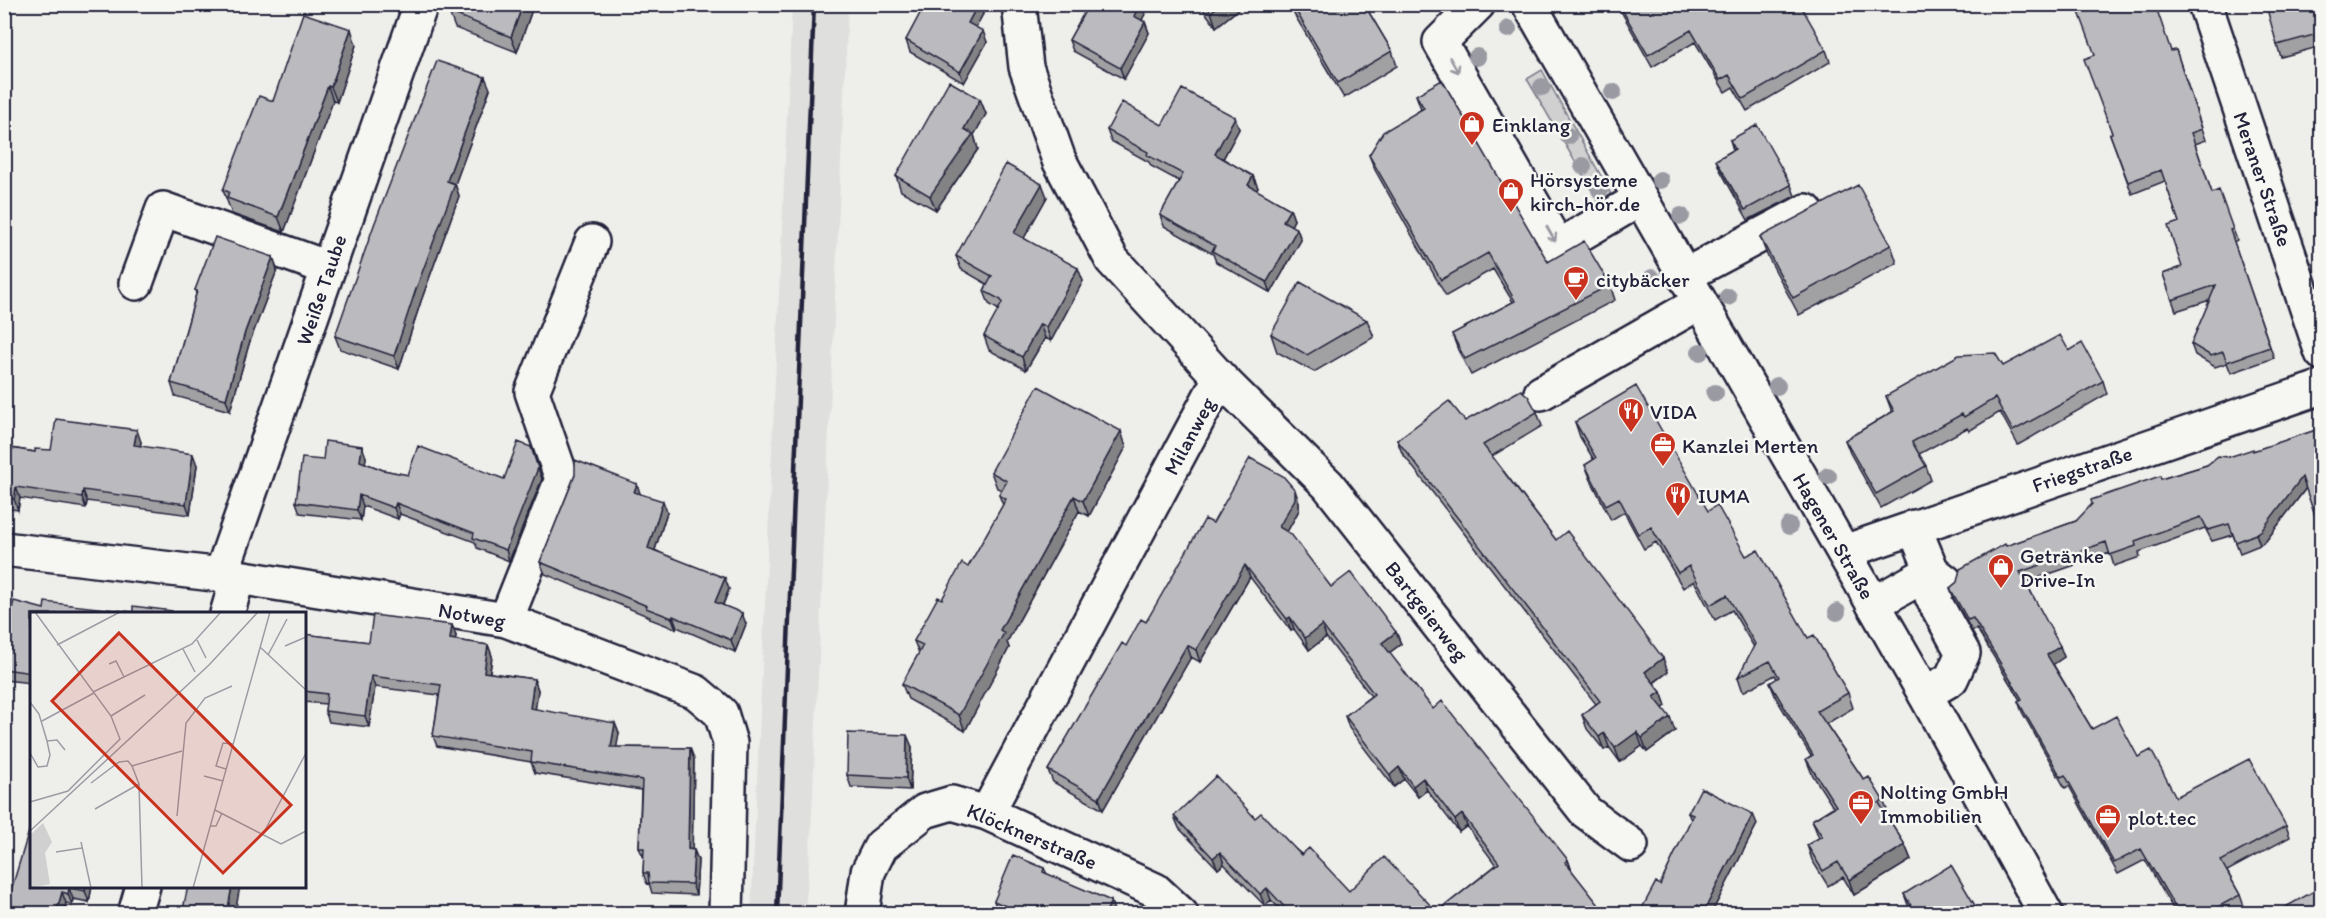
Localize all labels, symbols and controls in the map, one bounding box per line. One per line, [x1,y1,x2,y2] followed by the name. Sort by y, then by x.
[1448,56,1460,73] one-way arrow
[2228,108,2298,250] street label: Meraner Straße
[1457,109,1487,147] shop icon: Einklang
[1492,112,1571,137] place label: Einklang
[1530,167,1640,216] place label: Hörsysteme kirch-hör.de
[1496,176,1526,214] shop icon: Hörsysteme kirch-hör.de
[1545,225,1557,242] one-way arrow
[290,231,352,349] street label: Weiße Taube
[1561,264,1591,302] cafe icon: citybäcker
[1596,267,1690,292] place label: citybäcker
[1158,393,1220,479] street label: Milanweg
[1616,396,1646,434] restaurant icon: VIDA
[1650,399,1697,424] place label: VIDA
[1648,430,1678,468] office icon: Kanzlei Merten
[1682,433,1818,458] place label: Kanzlei Merten
[2029,440,2135,498] street label: Friegstraße
[1788,468,1880,604] street label: Hagener Straße
[1663,480,1693,518] restaurant icon: IUMA
[1698,483,1750,508] place label: IUMA
[2020,543,2104,592] place label: Getränke Drive-In
[1986,552,2016,590] shop icon: Getränke Drive-In
[1380,556,1474,666] street label: Bartgeierweg
[436,597,508,633] street label: Notweg
[30,612,306,888] inset map
[1880,779,2008,828] place label: Nolting GmbH Immobilien
[1846,788,1876,826] office icon: Nolting GmbH Immobilien
[963,797,1101,875] street label: Klöcknerstraße
[2093,802,2123,840] office icon: plot.tec
[2128,805,2196,830] place label: plot.tec

